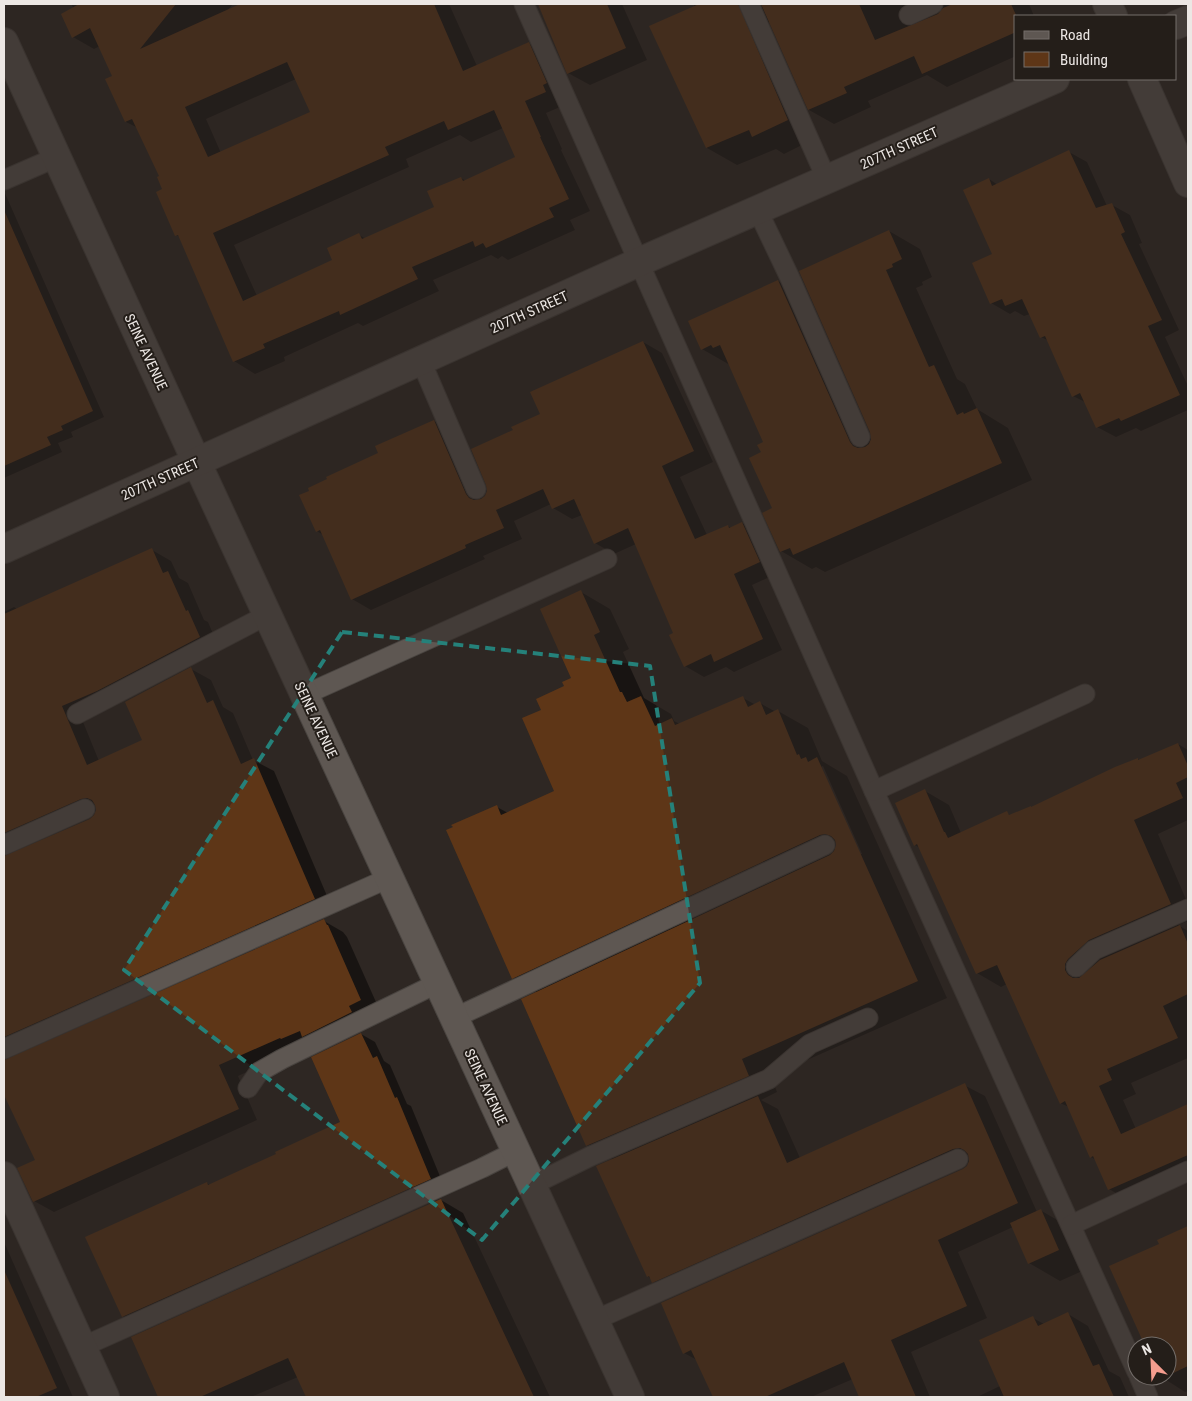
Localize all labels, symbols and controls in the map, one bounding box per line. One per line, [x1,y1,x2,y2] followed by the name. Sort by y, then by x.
[1014,15,1177,80] legend
[1060,26,1090,44] text: Road
[1060,51,1108,69] text: Building
[858,124,940,172] street label: 207TH STREET
[488,288,570,336] street label: 207TH STREET
[121,311,171,393] street label: SEINE AVENUE
[119,455,201,503] street label: 207TH STREET
[291,679,341,761] street label: SEINE AVENUE
[461,1046,511,1128] street label: SEINE AVENUE
[1127,1336,1177,1386] north arrow
[1140,1340,1154,1358] text: N

